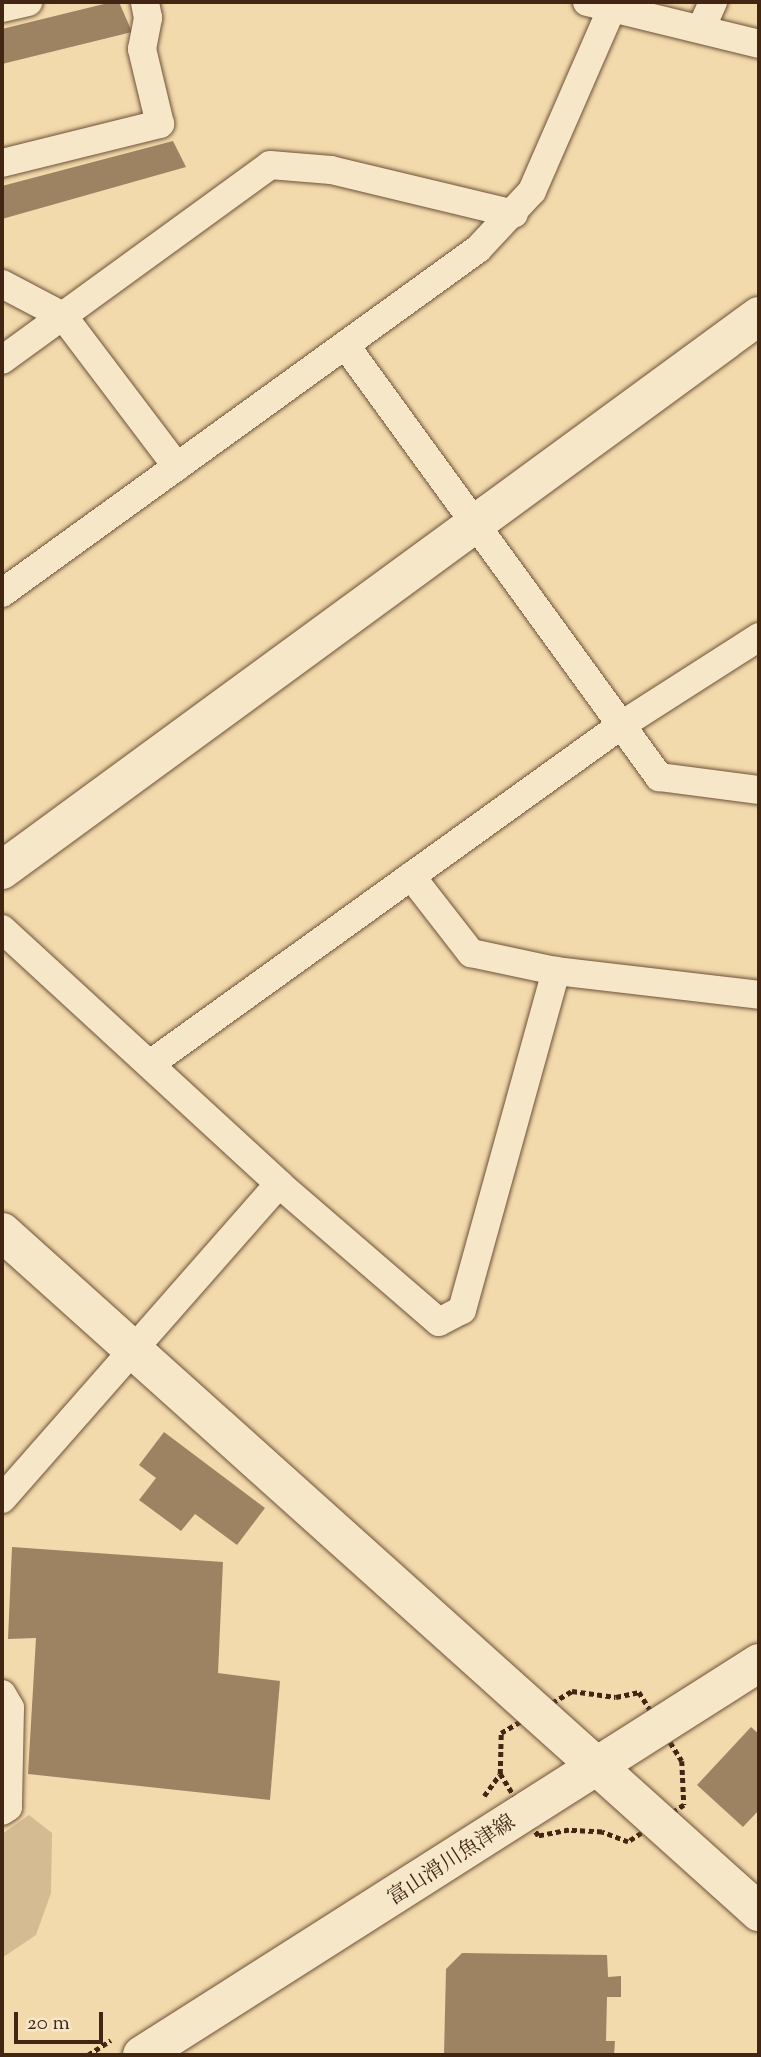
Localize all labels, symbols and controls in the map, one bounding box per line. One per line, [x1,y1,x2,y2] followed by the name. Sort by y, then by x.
[383,1810,521,1912] street label: 富山滑川魚津線
[18,1997,107,2041] scale bar
[27,2009,70,2039] text: 20 m

